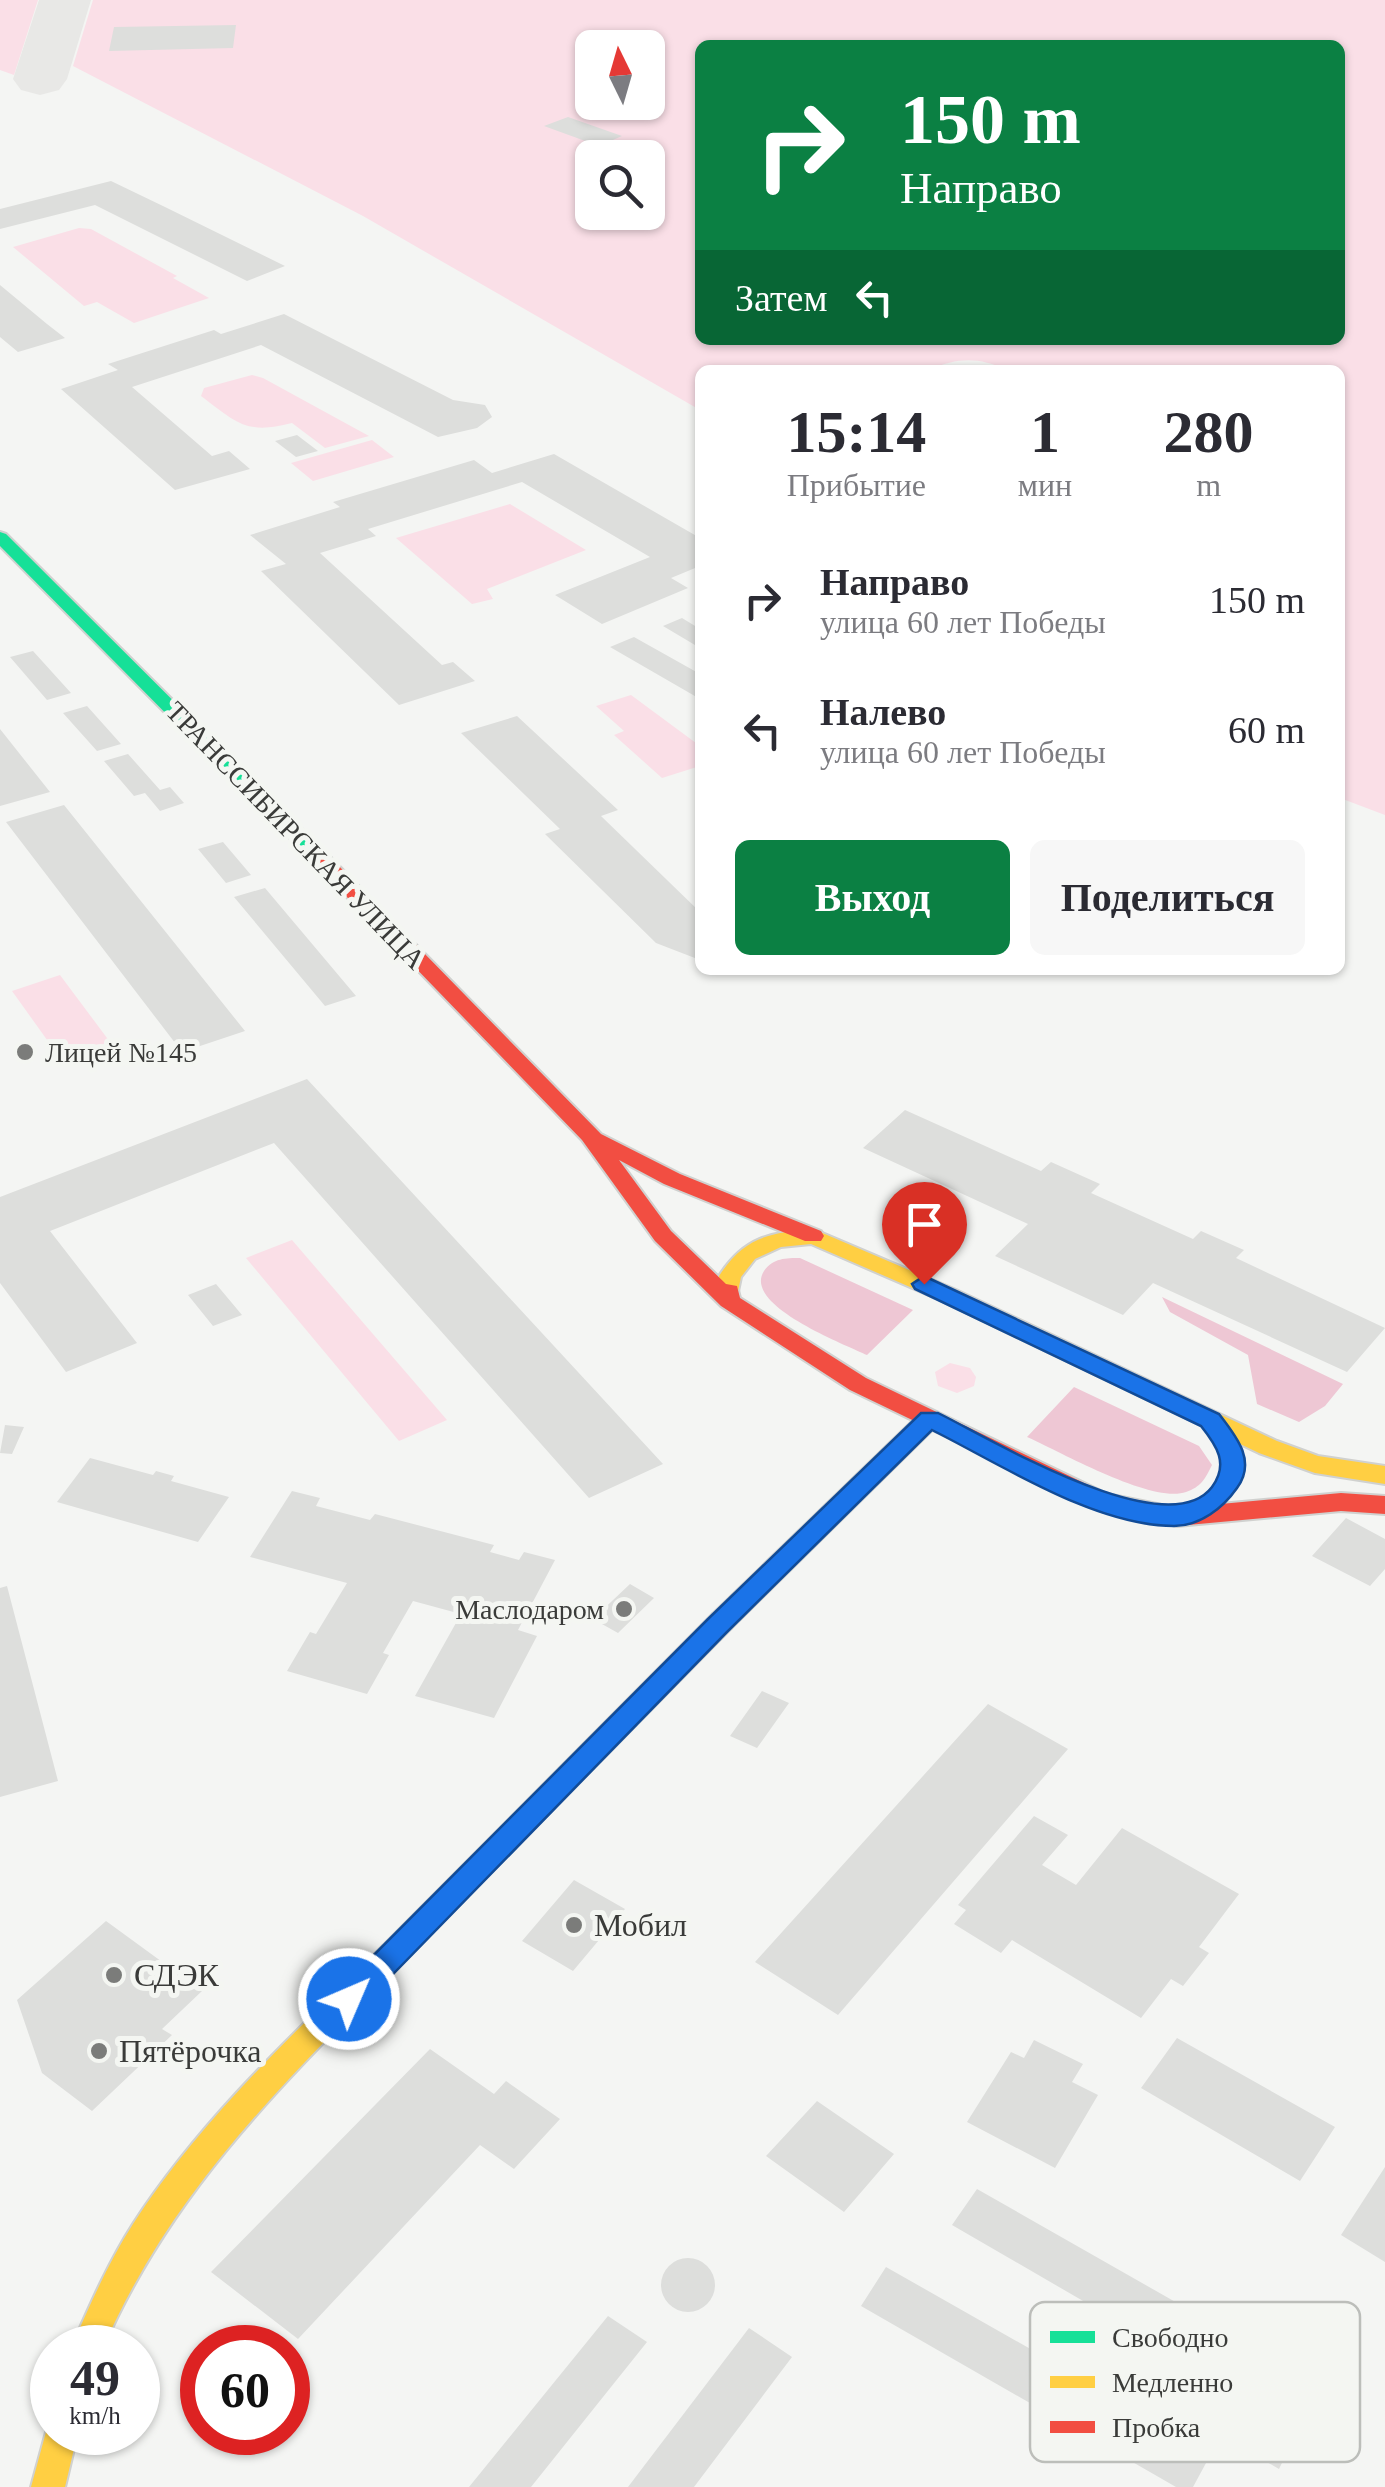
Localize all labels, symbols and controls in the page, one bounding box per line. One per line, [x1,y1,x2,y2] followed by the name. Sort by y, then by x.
[575,30,665,120] north arrow
[575,30,665,230] map controls
[735,80,865,210] icon: right
[900,81,1081,158] text: 150 m
[575,140,665,230] button: search
[900,163,1062,213] text: Направо
[847,270,902,325] icon: left
[735,277,827,319] text: Затем
[786,399,926,465] text: 15:14
[1030,399,1060,465] text: 1
[1164,399,1254,465] text: 280
[787,467,926,503] text: Прибытие
[1018,467,1072,503] text: мин
[1196,467,1221,503] text: m
[820,561,969,603] text: Направо
[735,573,790,628] icon: right
[1209,579,1305,621] text: 150 m
[820,604,1106,640] text: улица 60 лет Победы
[820,691,946,733] text: Налево
[160,695,432,976] street label: ТРАНССИБИРСКАЯ УЛИЦА
[735,703,790,758] icon: left
[1228,709,1305,751] text: 60 m
[820,734,1106,770] text: улица 60 лет Победы
[735,840,1010,955] button: Выход
[1030,840,1305,955] button: Поделиться
[45,1037,197,1068] place label: Лицей №145
[14,1041,36,1063] marker: Лицей №145
[882,1182,967,1285] pin
[897,1197,952,1252] icon: arrive
[455,1594,604,1625] place label: Маслодаром
[613,1598,635,1620] marker: Маслодаром
[594,1907,687,1943] place label: Мобил
[563,1914,585,1936] marker: Мобил
[297,1947,401,2051] position arrow
[134,1957,220,1993] place label: СДЭК
[103,1964,125,1986] marker: СДЭК
[119,2033,262,2069] place label: Пятёрочка
[88,2040,110,2062] marker: Пятёрочка
[1030,2302,1360,2462] legend
[1112,2322,1228,2353] text: Свободно
[180,2325,310,2455] speed limit sign: 60
[70,2350,120,2406] text: 49
[1112,2367,1233,2398] text: Медленно
[69,2402,121,2429] text: km/h
[1112,2412,1201,2443] text: Пробка

